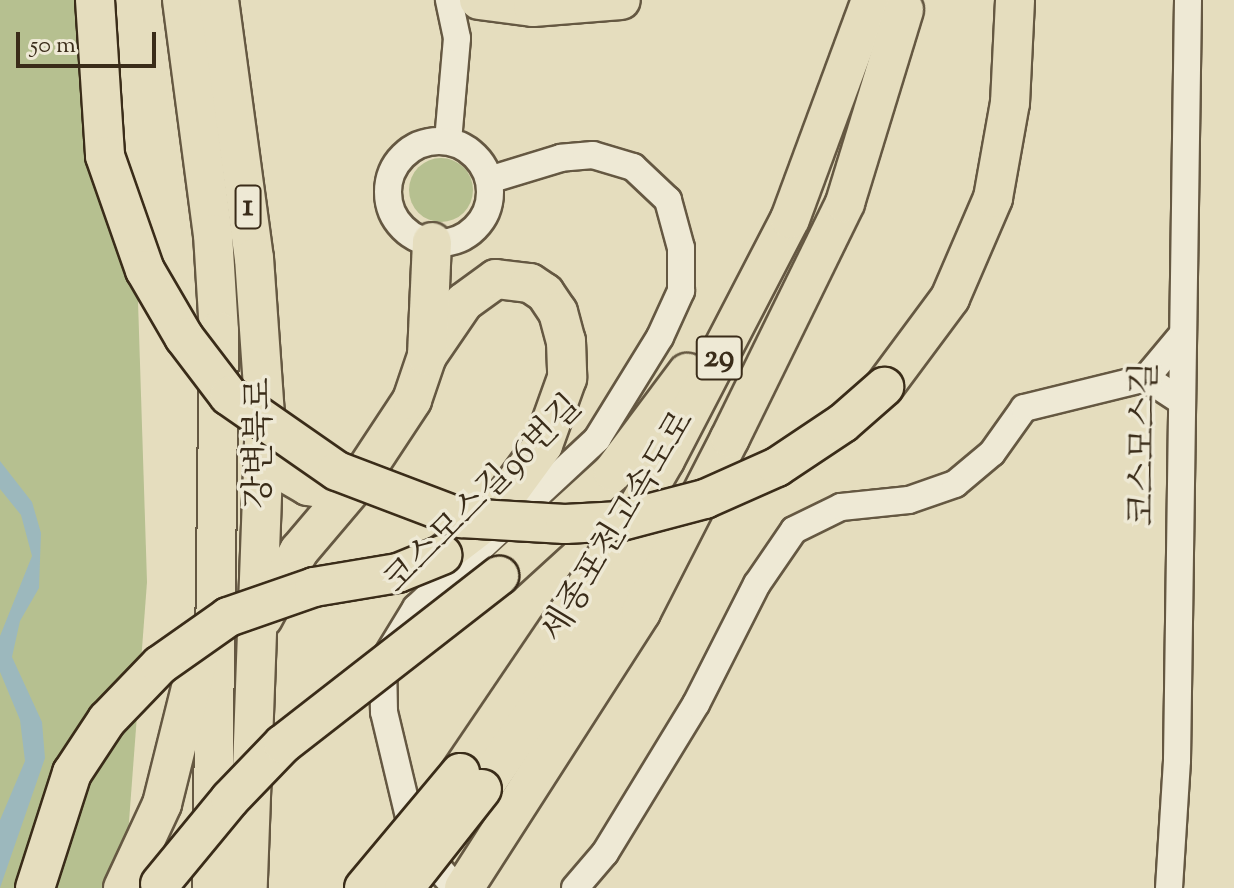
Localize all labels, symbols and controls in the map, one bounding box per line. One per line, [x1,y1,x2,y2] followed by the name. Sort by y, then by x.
[20,16,160,66] scale bar
[30,29,76,63] text: 50 m
[234,179,262,235] road number: 1
[695,330,743,386] road number: 29
[1123,362,1167,526] street label: 코스모스길
[241,377,281,509] street label: 강변북로
[376,387,592,603] street label: 코스모스길96번길
[534,404,704,650] street label: 세종포천고속도로

